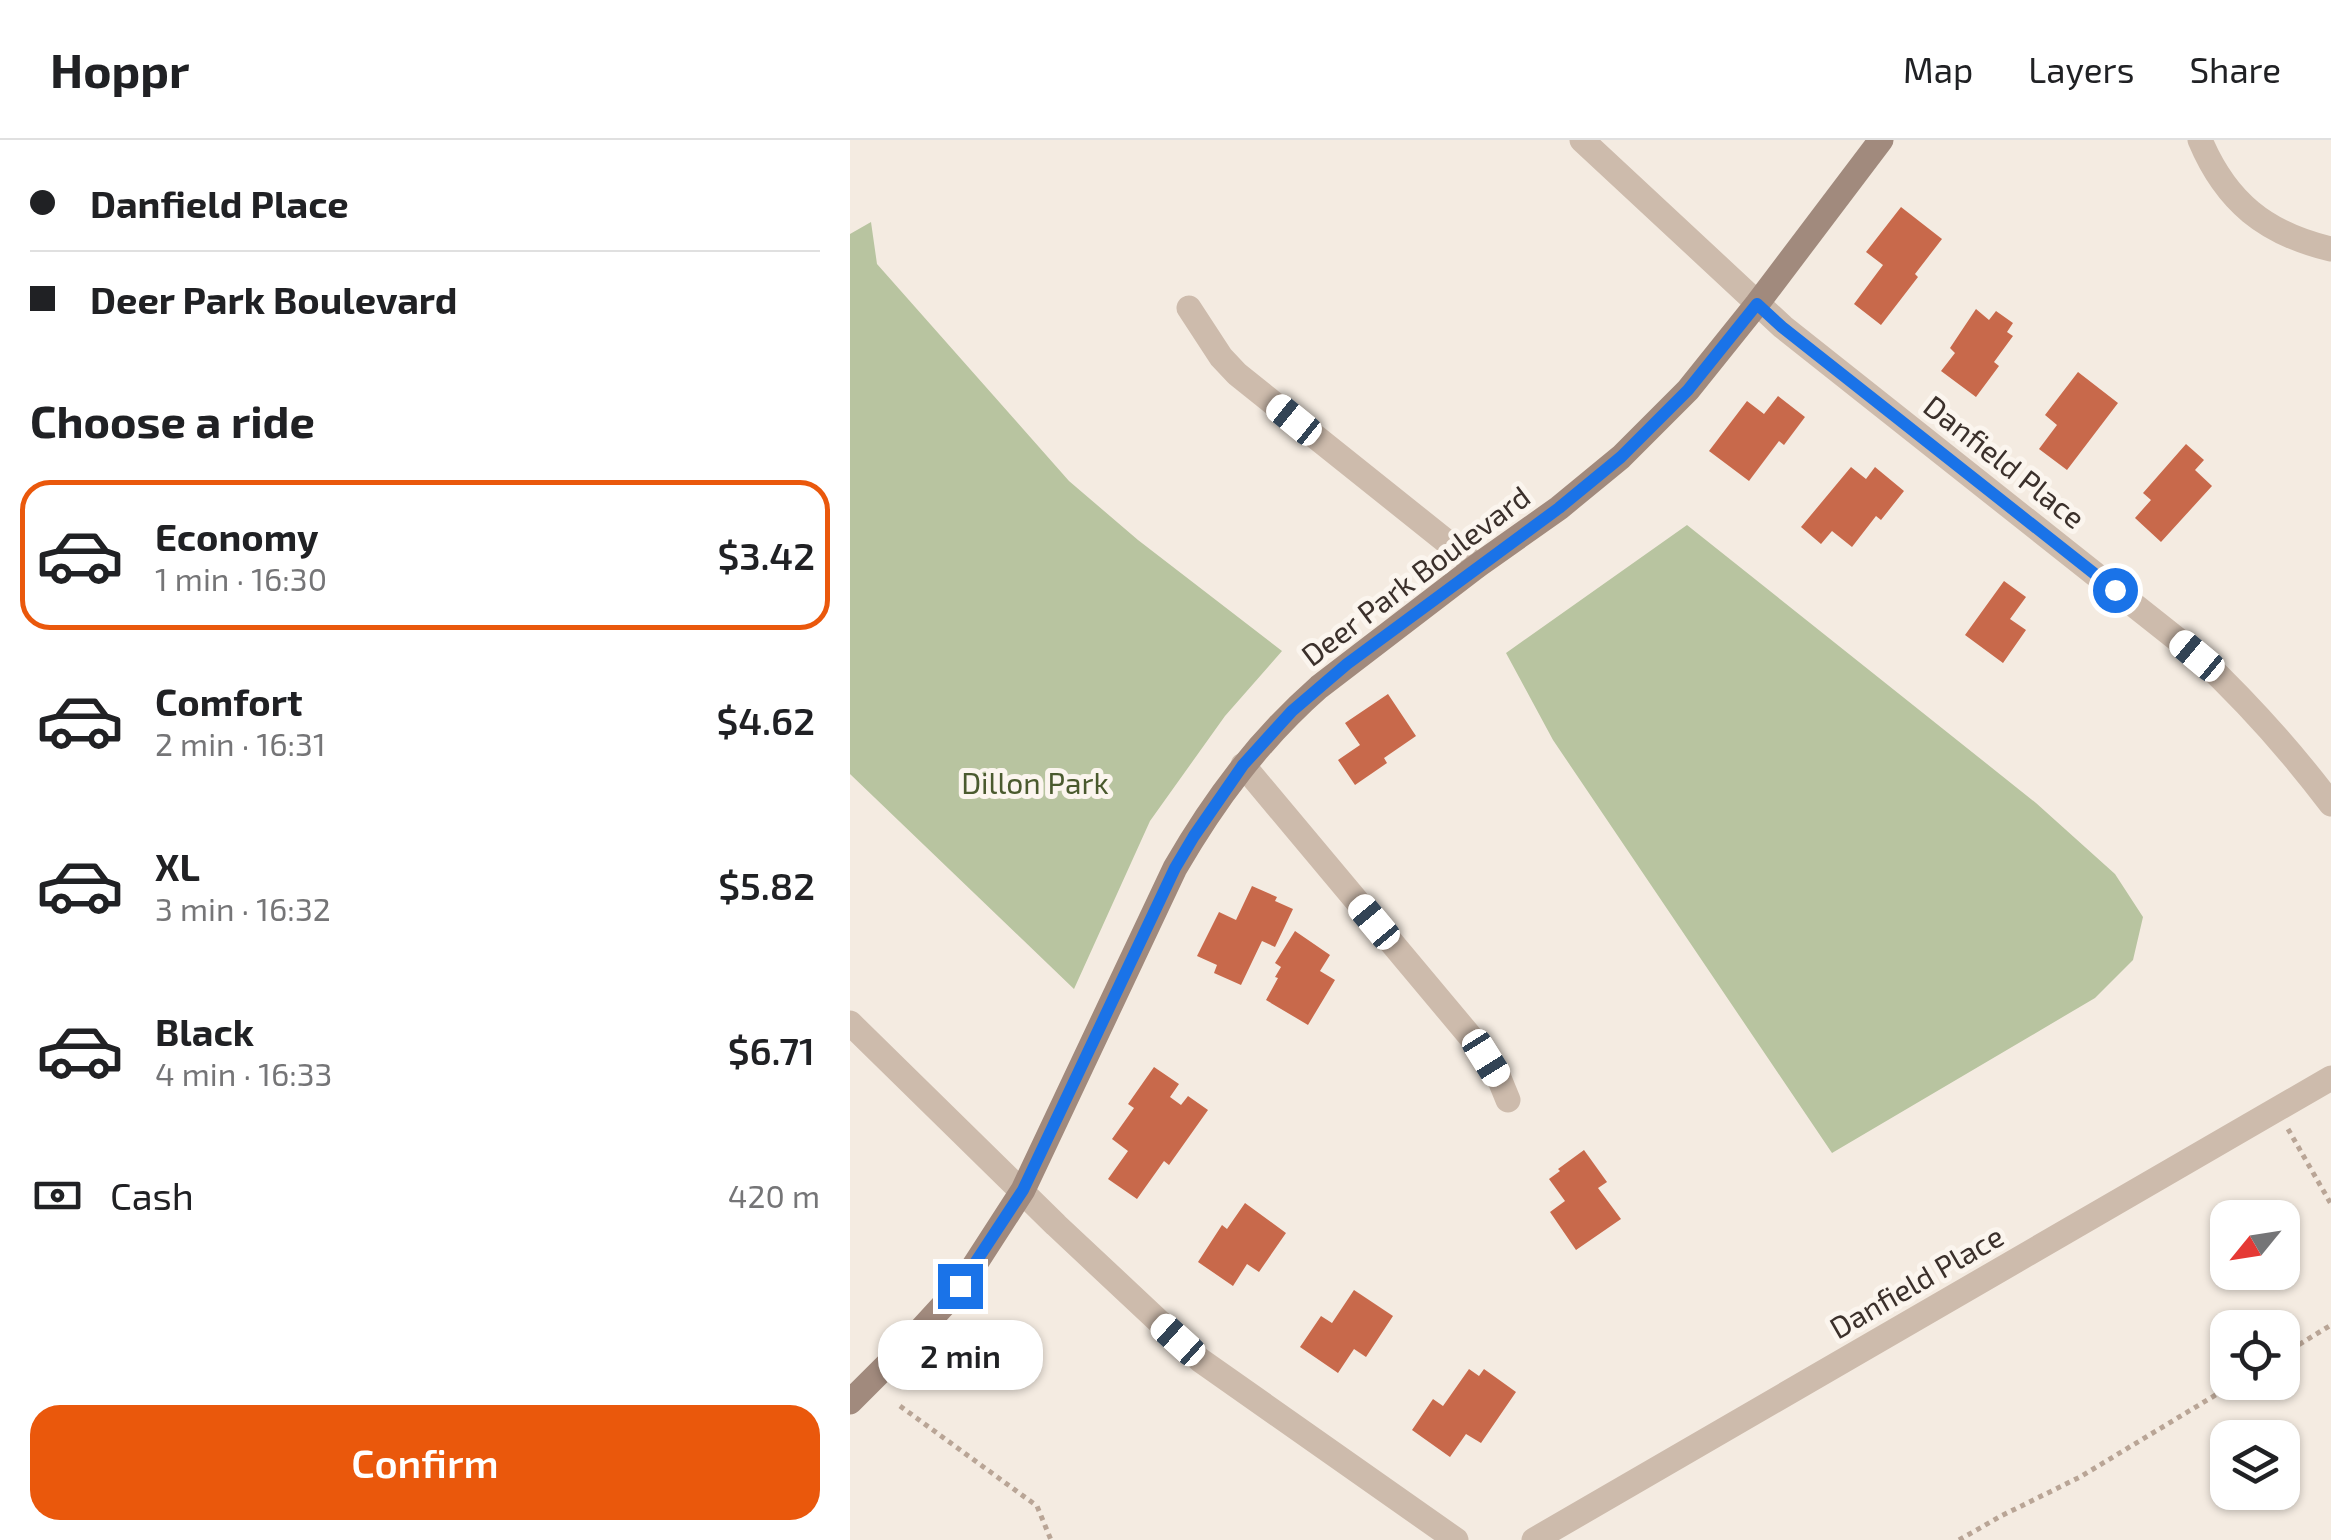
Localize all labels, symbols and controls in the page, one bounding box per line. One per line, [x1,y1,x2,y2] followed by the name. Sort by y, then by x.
[50,40,190,98] text: Hoppr
[1903,48,1973,90] text: Map
[2028,48,2134,90] text: Layers
[2189,48,2281,90] text: Share
[90,180,349,226] text: Danfield Place
[90,276,458,322] text: Deer Park Boulevard
[1917,387,2093,535] street label: Danfield Place
[1261,389,1327,451] car
[30,393,315,447] text: Choose a ride
[1294,477,1536,673] street label: Deer Park Boulevard
[35,510,125,600] icon: car
[155,513,319,559] text: Economy
[717,532,815,578] text: $3.42
[155,559,327,597] text: 1 min · 16:30
[2093,568,2138,613] route start
[2164,625,2230,687] car
[35,675,125,765] icon: car
[155,678,303,724] text: Comfort
[716,697,815,743] text: $4.62
[155,724,326,762] text: 2 min · 16:31
[961,764,1109,800] park label: Dillon Park
[35,840,125,930] icon: car
[155,843,200,889] text: XL
[718,862,815,908] text: $5.82
[155,889,331,927] text: 3 min · 16:32
[1343,889,1405,955] car
[35,1005,125,1095] icon: car
[155,1008,254,1054] text: Black
[1457,1025,1515,1091] car
[728,1027,815,1073] text: $6.71
[155,1054,332,1092] text: 4 min · 16:33
[30,1168,85,1223] icon: cash
[110,1172,194,1218] text: Cash
[728,1176,820,1214] text: 420 m
[2210,1200,2300,1290] north arrow
[2210,1200,2300,1510] map controls
[1823,1217,2009,1345] street label: Danfield Place
[938,1264,983,1309] route end
[1146,1309,1210,1371] car
[2210,1310,2300,1400] button: locate
[878,1321,1042,1391] callout: 2 min
[920,1336,1001,1374] text: 2 min
[30,1405,820,1520] button: Confirm
[2210,1420,2300,1510] button: layers

